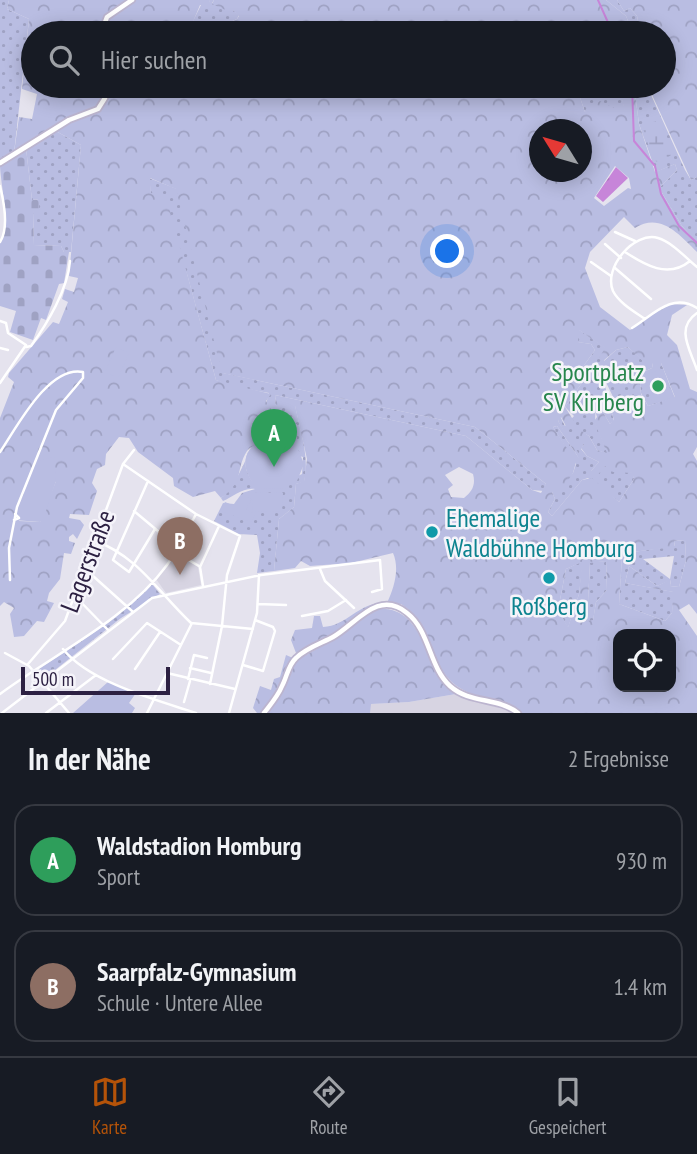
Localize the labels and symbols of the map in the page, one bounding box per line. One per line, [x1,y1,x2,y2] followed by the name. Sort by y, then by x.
[529,119,592,182] north arrow
[430,234,464,268] your location
[543,355,644,418] place label: Sportplatz SV Kirrberg
[650,378,666,394] marker: Sportplatz SV Kirrberg
[251,409,297,467] pin: A
[446,501,635,564] place label: Ehemalige Waldbühne Homburg
[52,505,122,617] street label: Lagerstraße
[157,517,203,575] pin: B
[424,524,440,540] marker: Ehemalige Waldbühne Homburg
[541,570,557,586] marker: Roßberg
[511,589,587,622] place label: Roßberg
[21,664,170,696] scale bar

